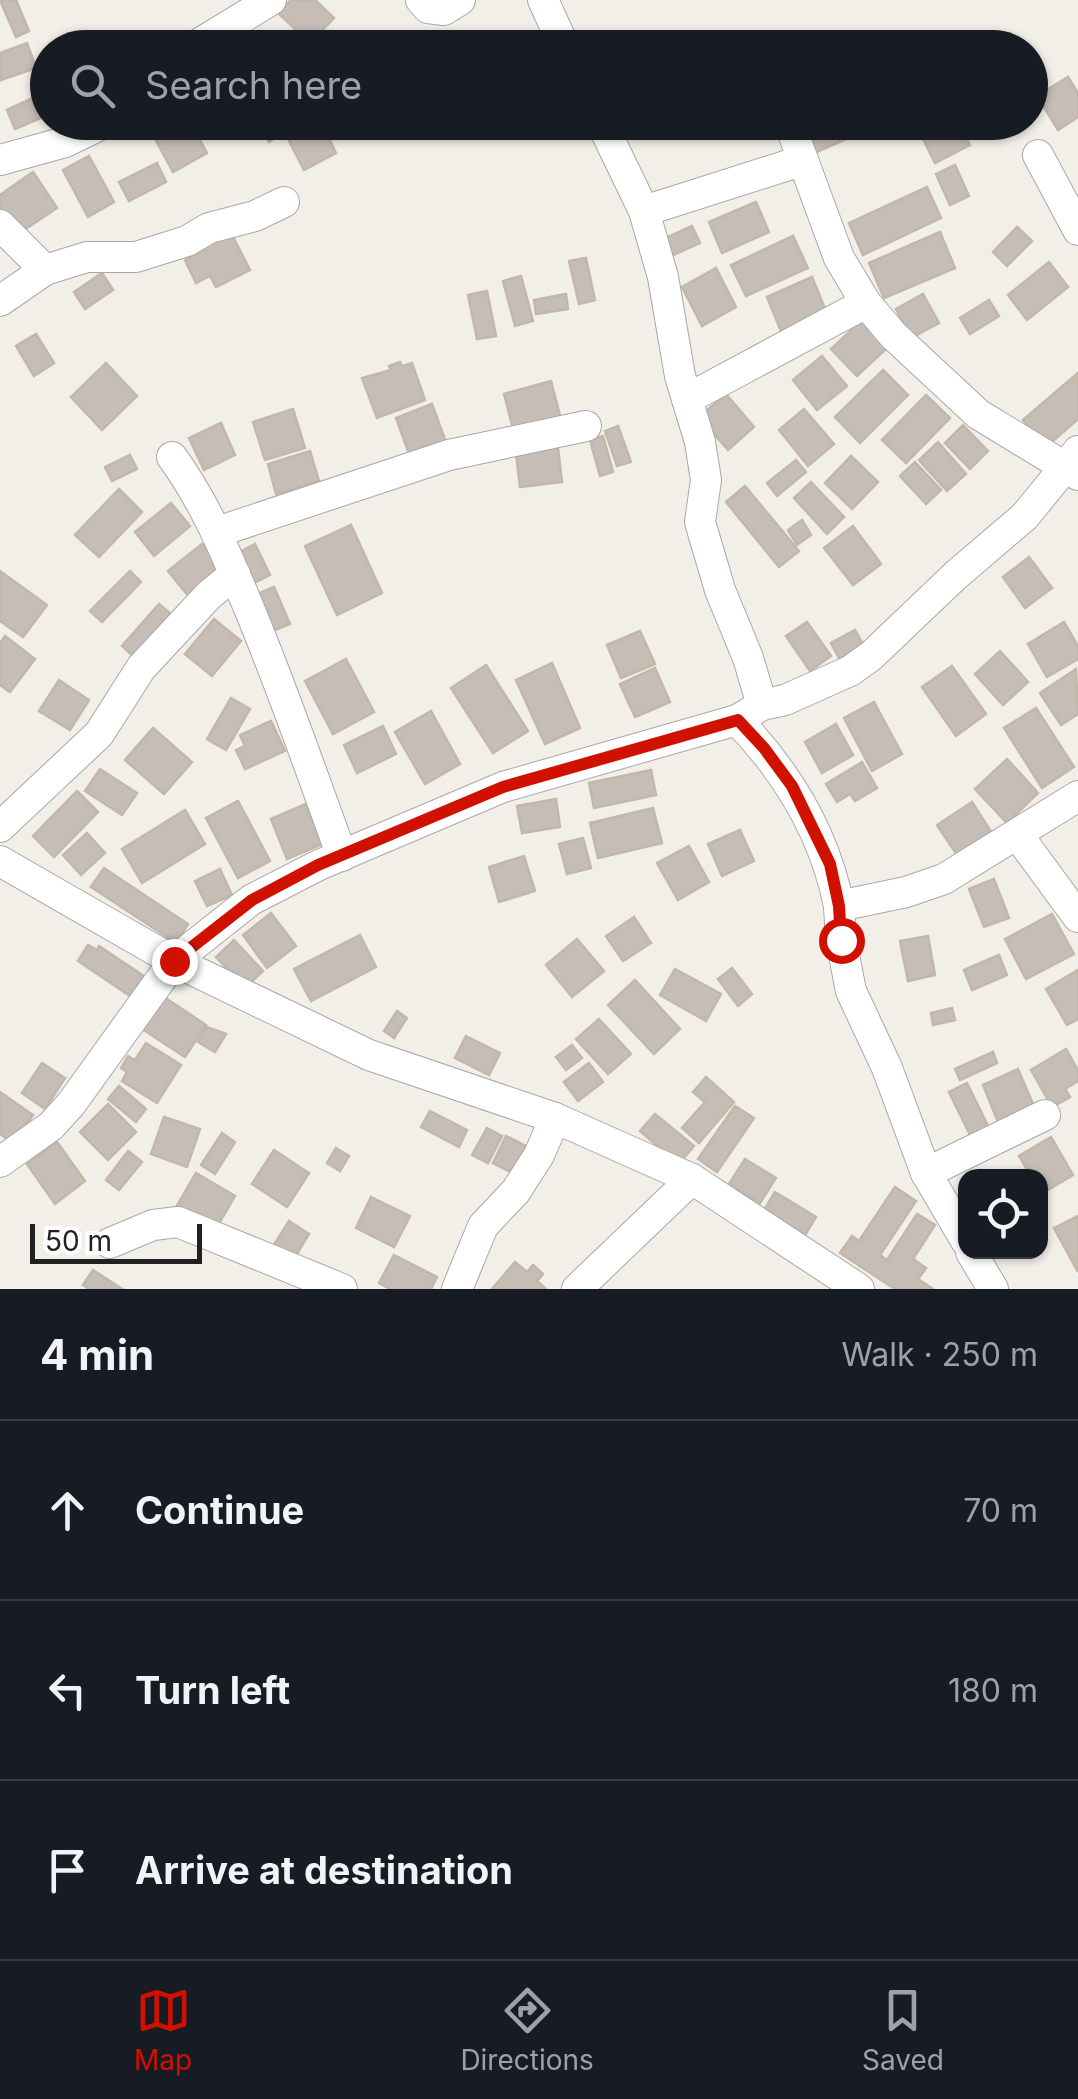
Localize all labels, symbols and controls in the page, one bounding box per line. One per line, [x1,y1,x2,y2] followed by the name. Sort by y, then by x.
[30,30,1048,140] search box
[65,58,120,113] icon: search
[145,62,362,108] text: Search here
[819,918,865,964] route start
[152,939,198,985] route end
[958,1169,1048,1259] map controls
[958,1169,1048,1259] button: locate
[30,1219,202,1264] scale bar
[45,1224,112,1258] text: 50 m
[40,1329,154,1380] text: 4 min
[841,1335,1038,1374] text: Walk · 250 m
[40,1483,95,1538] icon: ahead
[135,1487,304,1533] text: Continue
[963,1491,1038,1530] text: 70 m
[40,1663,95,1718] icon: left
[135,1667,290,1713] text: Turn left
[948,1671,1038,1710] text: 180 m
[40,1843,95,1898] icon: arrive
[135,1847,513,1893] text: Arrive at destination
[134,1983,192,2077] tab: Map
[460,1983,594,2077] tab: Directions
[862,1983,944,2077] tab: Saved

